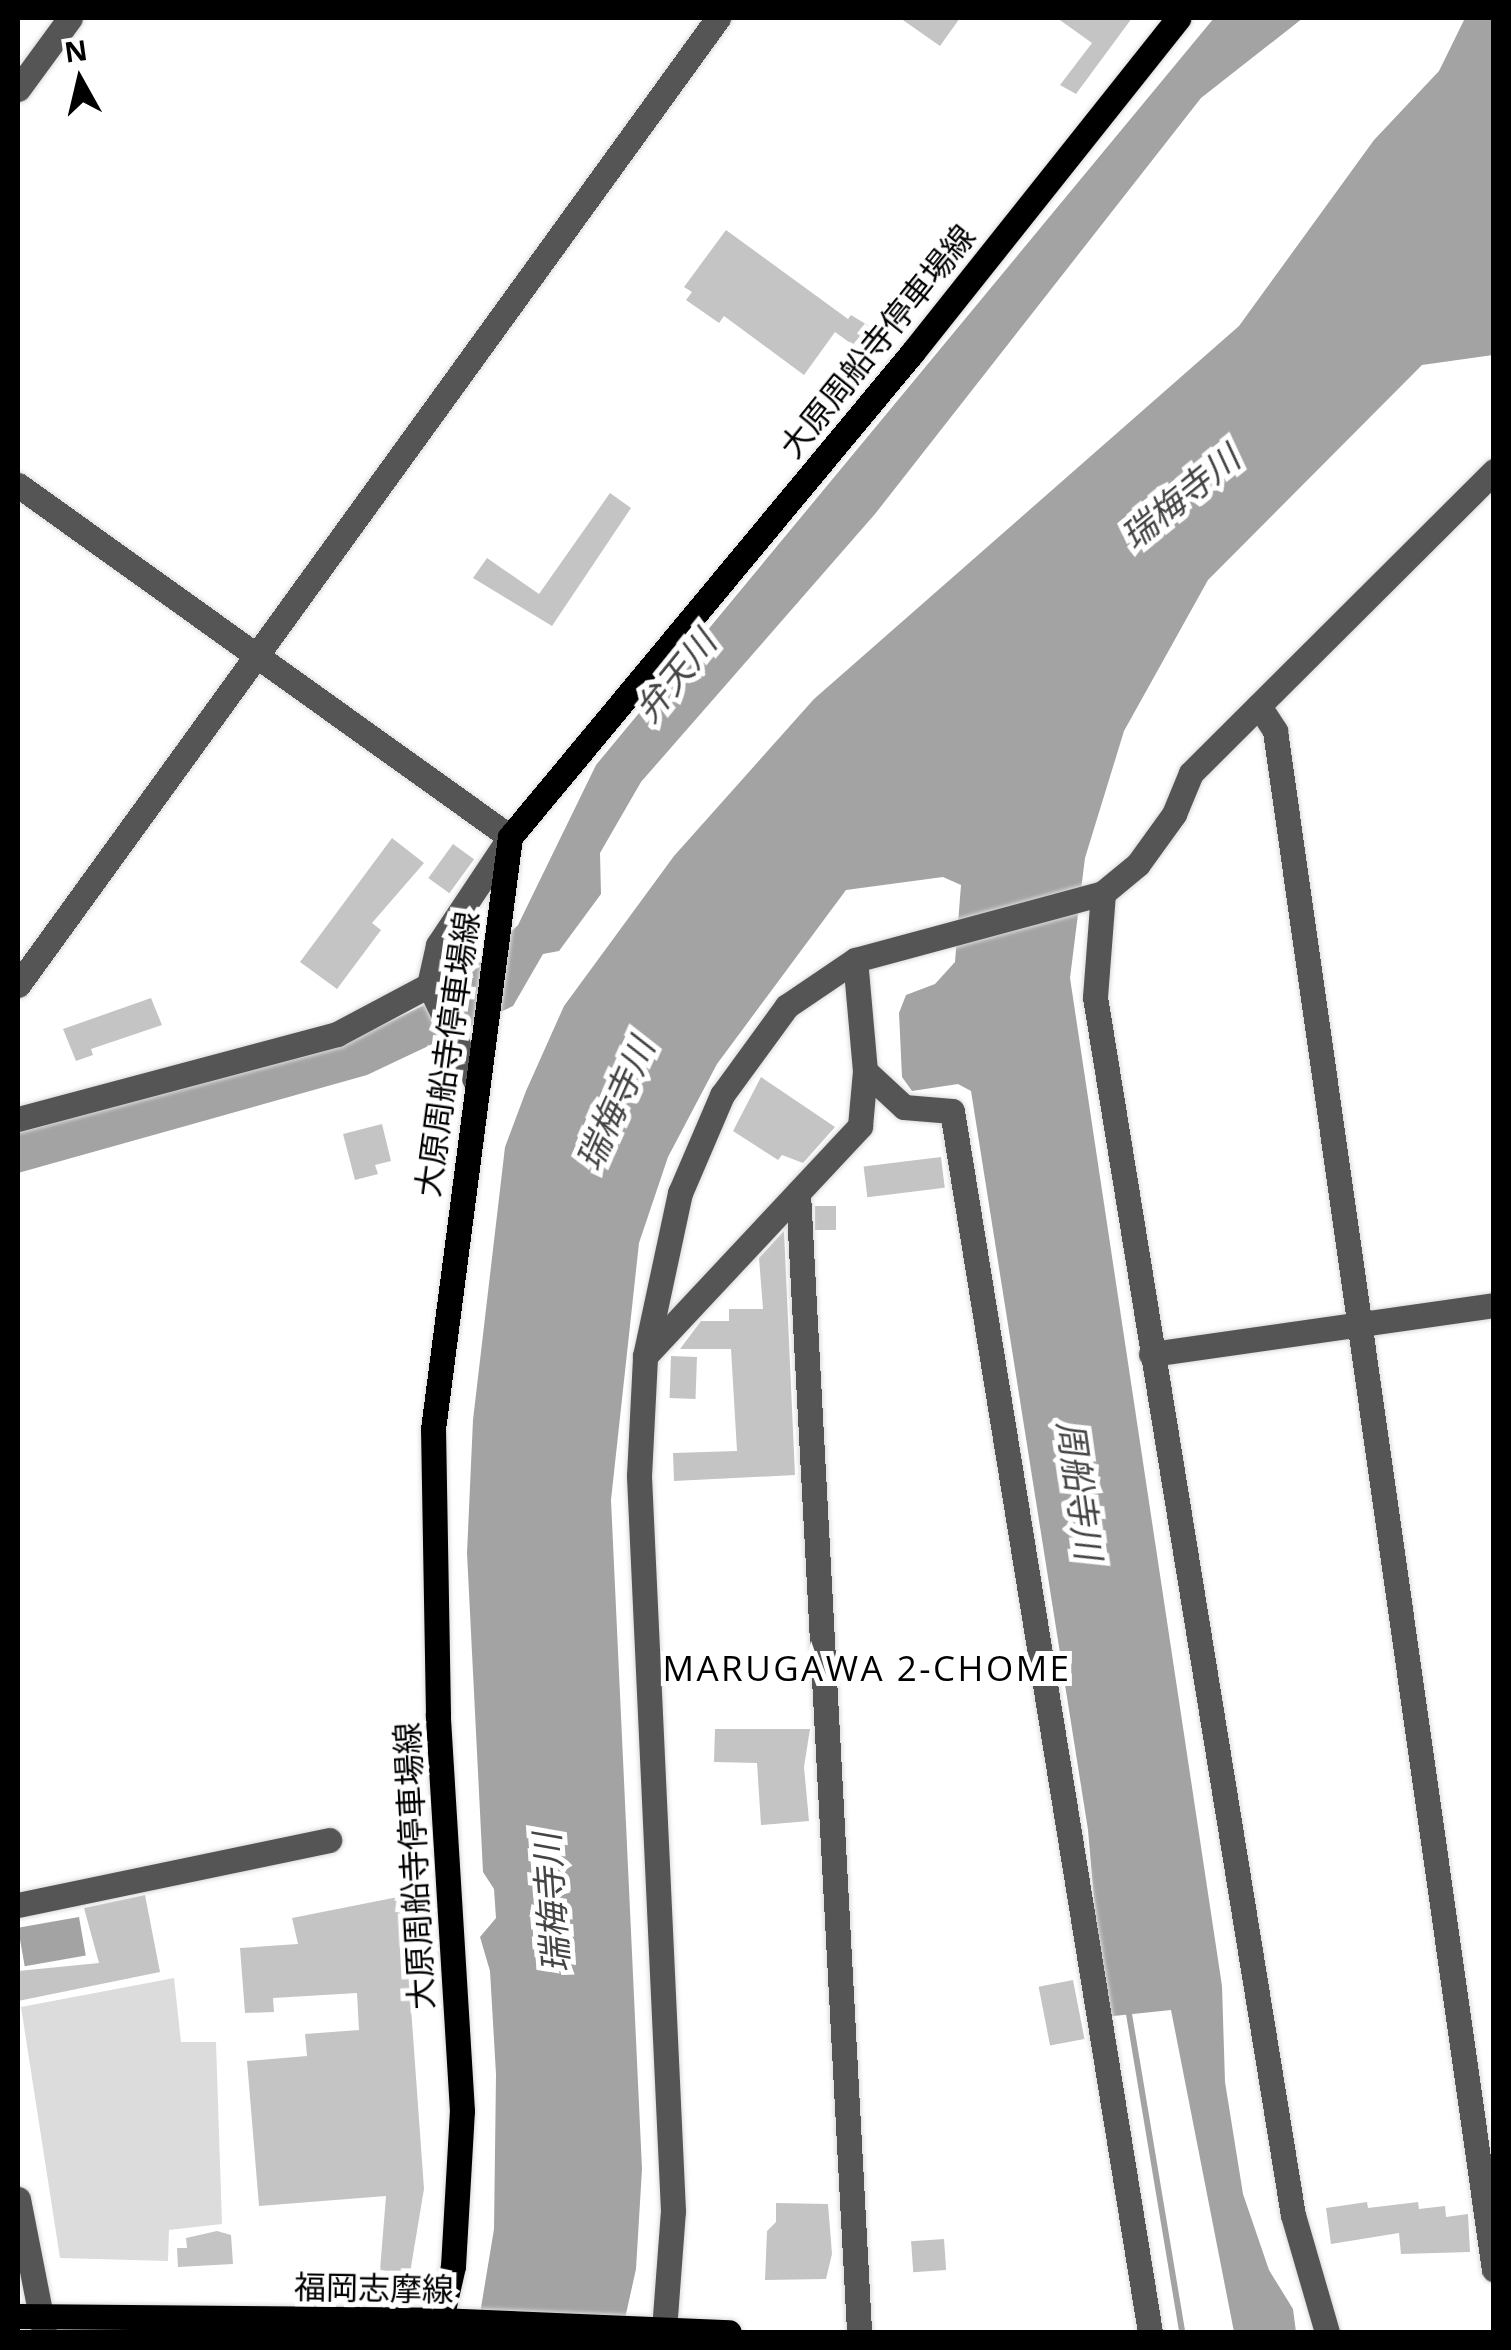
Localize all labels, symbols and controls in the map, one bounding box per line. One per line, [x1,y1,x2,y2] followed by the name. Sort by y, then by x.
[30,30,130,130] north arrow
[62,30,90,71] text: N
[771,217,983,465] street label: 大原周船寺停車場線
[1112,437,1248,557] water label: 瑞梅寺川
[626,622,724,730] water label: 弁天川
[408,909,486,1199] street label: 大原周船寺停車場線
[567,1032,663,1176] water label: 瑞梅寺川
[1049,1418,1111,1562] water label: 周船寺川
[662,1647,1072,1689] district label: MARUGAWA 2-CHOME
[387,1721,441,2011] street label: 大原周船寺停車場線
[525,1832,577,1974] water label: 瑞梅寺川
[294,2267,454,2309] street label: 福岡志摩線

